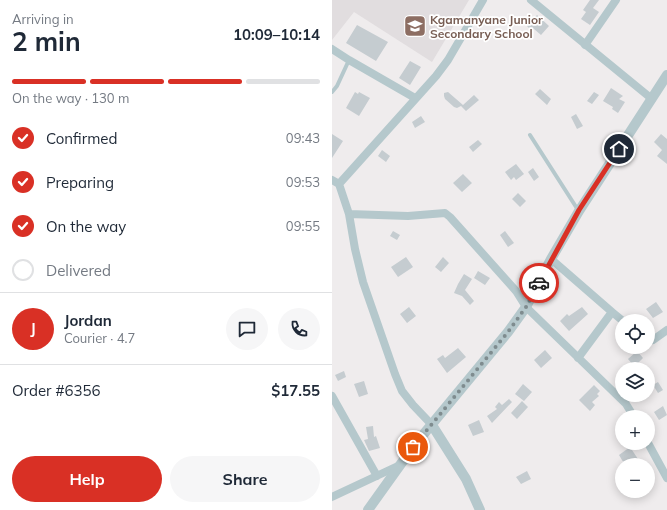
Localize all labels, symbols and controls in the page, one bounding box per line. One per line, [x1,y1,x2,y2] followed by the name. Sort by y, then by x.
[12,11,74,27] text: Arriving in
[430,12,543,41] place label: Kgamanyane Junior Secondary School
[402,13,428,39] school or university icon: Kgamanyane Junior Secondary School
[12,25,81,58] text: 2 min
[233,25,320,44] text: 10:09–10:14
[12,90,129,106] text: On the way · 130 m
[12,127,34,149] icon: check
[46,129,117,148] text: Confirmed
[286,130,320,146] text: 09:43
[602,132,636,166] pin
[608,138,630,160] icon: home
[12,171,34,193] icon: check
[46,173,114,192] text: Preparing
[286,174,320,190] text: 09:53
[12,215,34,237] icon: check
[46,217,126,236] text: On the way
[286,218,320,234] text: 09:55
[46,261,111,280] text: Delivered
[519,263,559,303] courier
[528,272,550,294] icon: car
[226,308,268,350] button: chat
[278,308,320,350] button: phone
[64,311,112,330] text: Jordan
[615,314,655,498] map controls
[615,314,655,354] button: locate
[30,319,36,338] text: J
[64,330,135,346] text: Courier · 4.7
[615,362,655,402] button: layers
[12,381,100,400] text: Order #6356
[271,381,320,400] text: $17.55
[615,410,655,450] button: +
[396,430,430,464] pin
[402,436,424,458] icon: bag
[12,456,162,502] button: Help
[170,456,320,502] button: Share
[615,458,655,498] button: −

